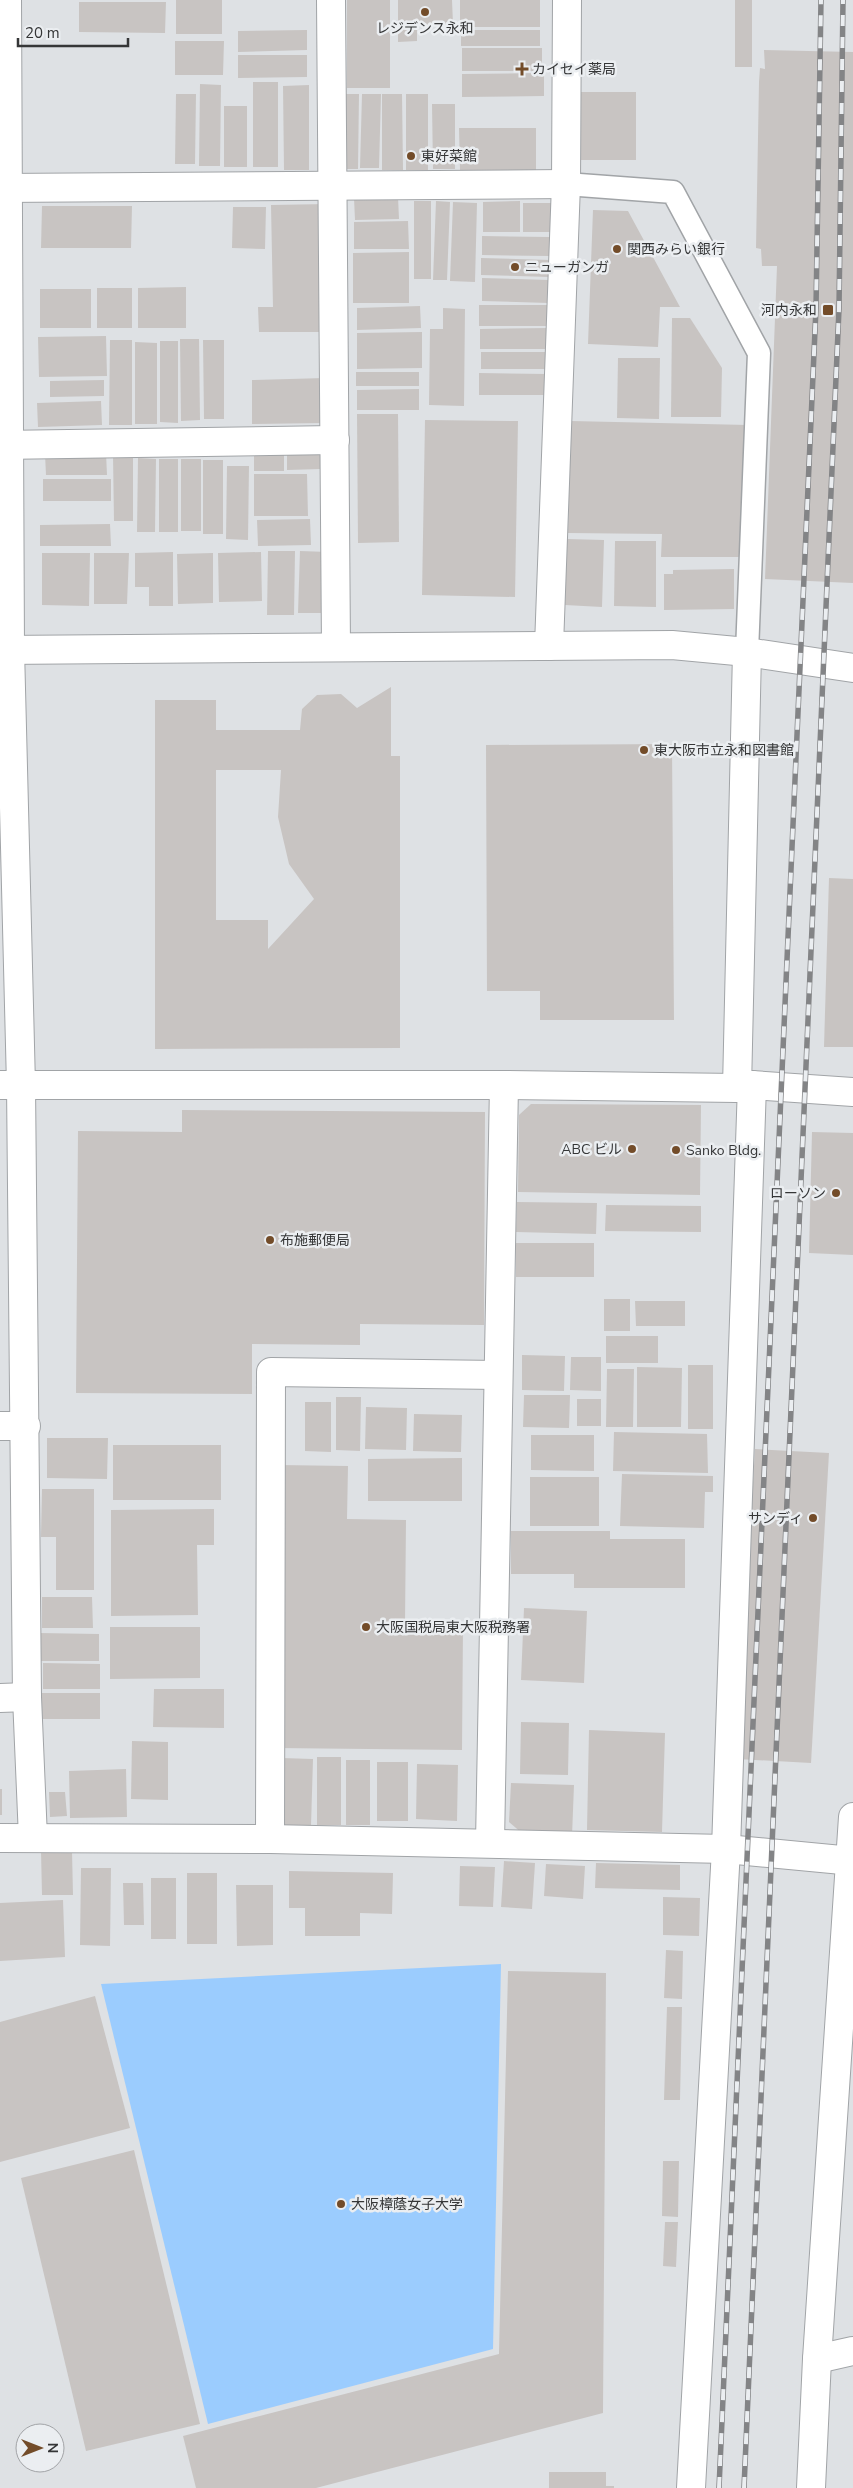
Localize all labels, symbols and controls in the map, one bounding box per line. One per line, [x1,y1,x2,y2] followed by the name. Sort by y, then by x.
[419,6,431,18] marker: レジデンス永和
[18,15,128,47] scale bar
[376,19,474,38] place label: レジデンス永和
[25,23,60,43] text: 20 m
[532,60,616,79] place label: カイセイ薬局
[516,63,528,75] marker: カイセイ薬局
[421,147,477,166] place label: 東好菜館
[405,150,417,162] marker: 東好菜館
[627,240,725,259] place label: 関西みらい銀行
[611,243,623,255] marker: 関西みらい銀行
[525,258,609,277] place label: ニューガンガ
[509,261,521,273] marker: ニューガンガ
[761,301,817,320] place label: 河内永和
[821,303,835,317] marker: 河内永和
[654,741,794,760] place label: 東大阪市立永和図書館
[638,744,650,756] marker: 東大阪市立永和図書館
[561,1140,622,1159] place label: ABC ビル
[686,1141,761,1160] place label: Sanko Bldg.
[626,1143,638,1155] marker: ABC ビル
[670,1144,682,1156] marker: Sanko Bldg.
[770,1184,826,1203] place label: ローソン
[830,1187,842,1199] marker: ローソン
[280,1231,350,1250] place label: 布施郵便局
[264,1234,276,1246] marker: 布施郵便局
[748,1509,803,1528] place label: サンディ
[807,1512,819,1524] marker: サンディ
[376,1618,530,1637] place label: 大阪国税局東大阪税務署
[360,1621,372,1633] marker: 大阪国税局東大阪税務署
[351,2195,463,2214] place label: 大阪樟蔭女子大学
[335,2198,347,2210] marker: 大阪樟蔭女子大学
[15,2423,65,2473] north arrow
[43,2443,62,2453] text: N

